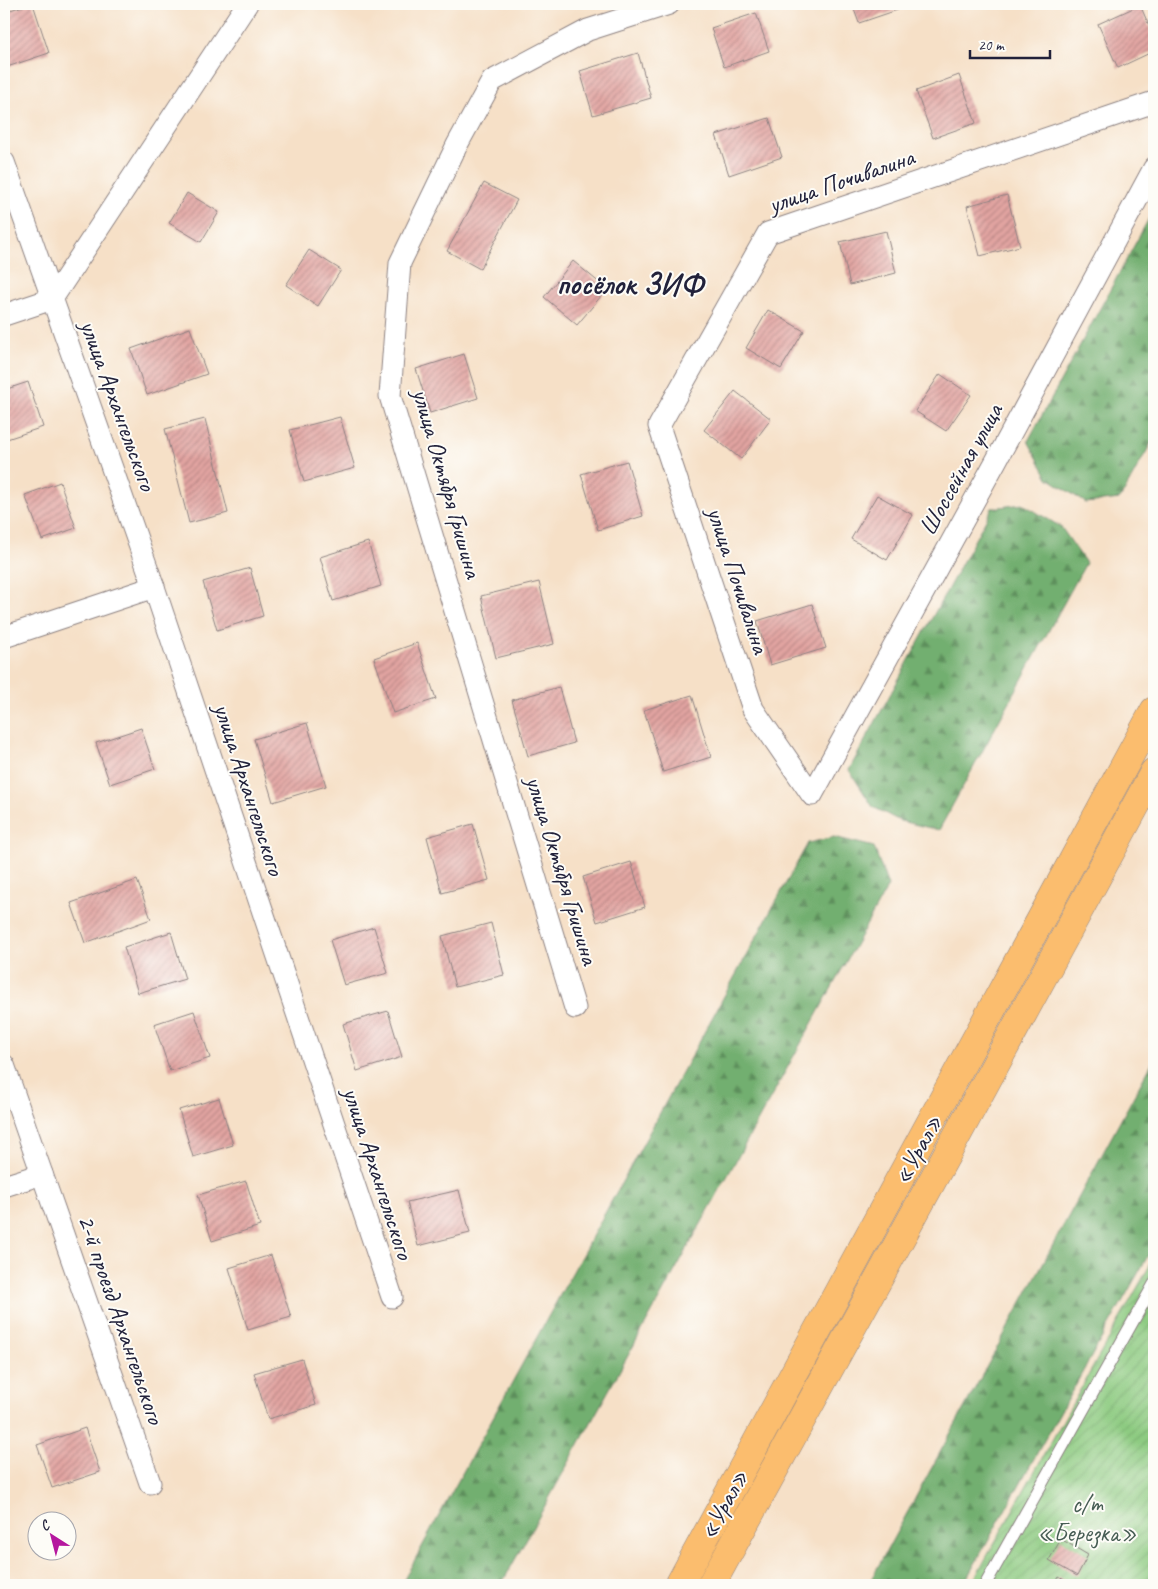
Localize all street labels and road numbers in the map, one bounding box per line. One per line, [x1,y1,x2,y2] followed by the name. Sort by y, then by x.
[762,140,920,221] street label: улица Почивалина
[72,314,164,496] street label: улица Архангельского
[404,383,490,584] street label: улица Октября Гришина
[912,396,1011,541] street label: Шоссейная улица
[699,501,777,659] street label: улица Почивалина
[206,697,292,881] street label: улица Архангельского
[518,770,607,970] street label: улица Октября Гришина
[335,1081,421,1265] street label: улица Архангельского
[886,1109,950,1190] street label: «Урал»
[70,1211,172,1429] street label: 2-й проезд Архангельского
[692,1464,756,1545] street label: «Урал»

